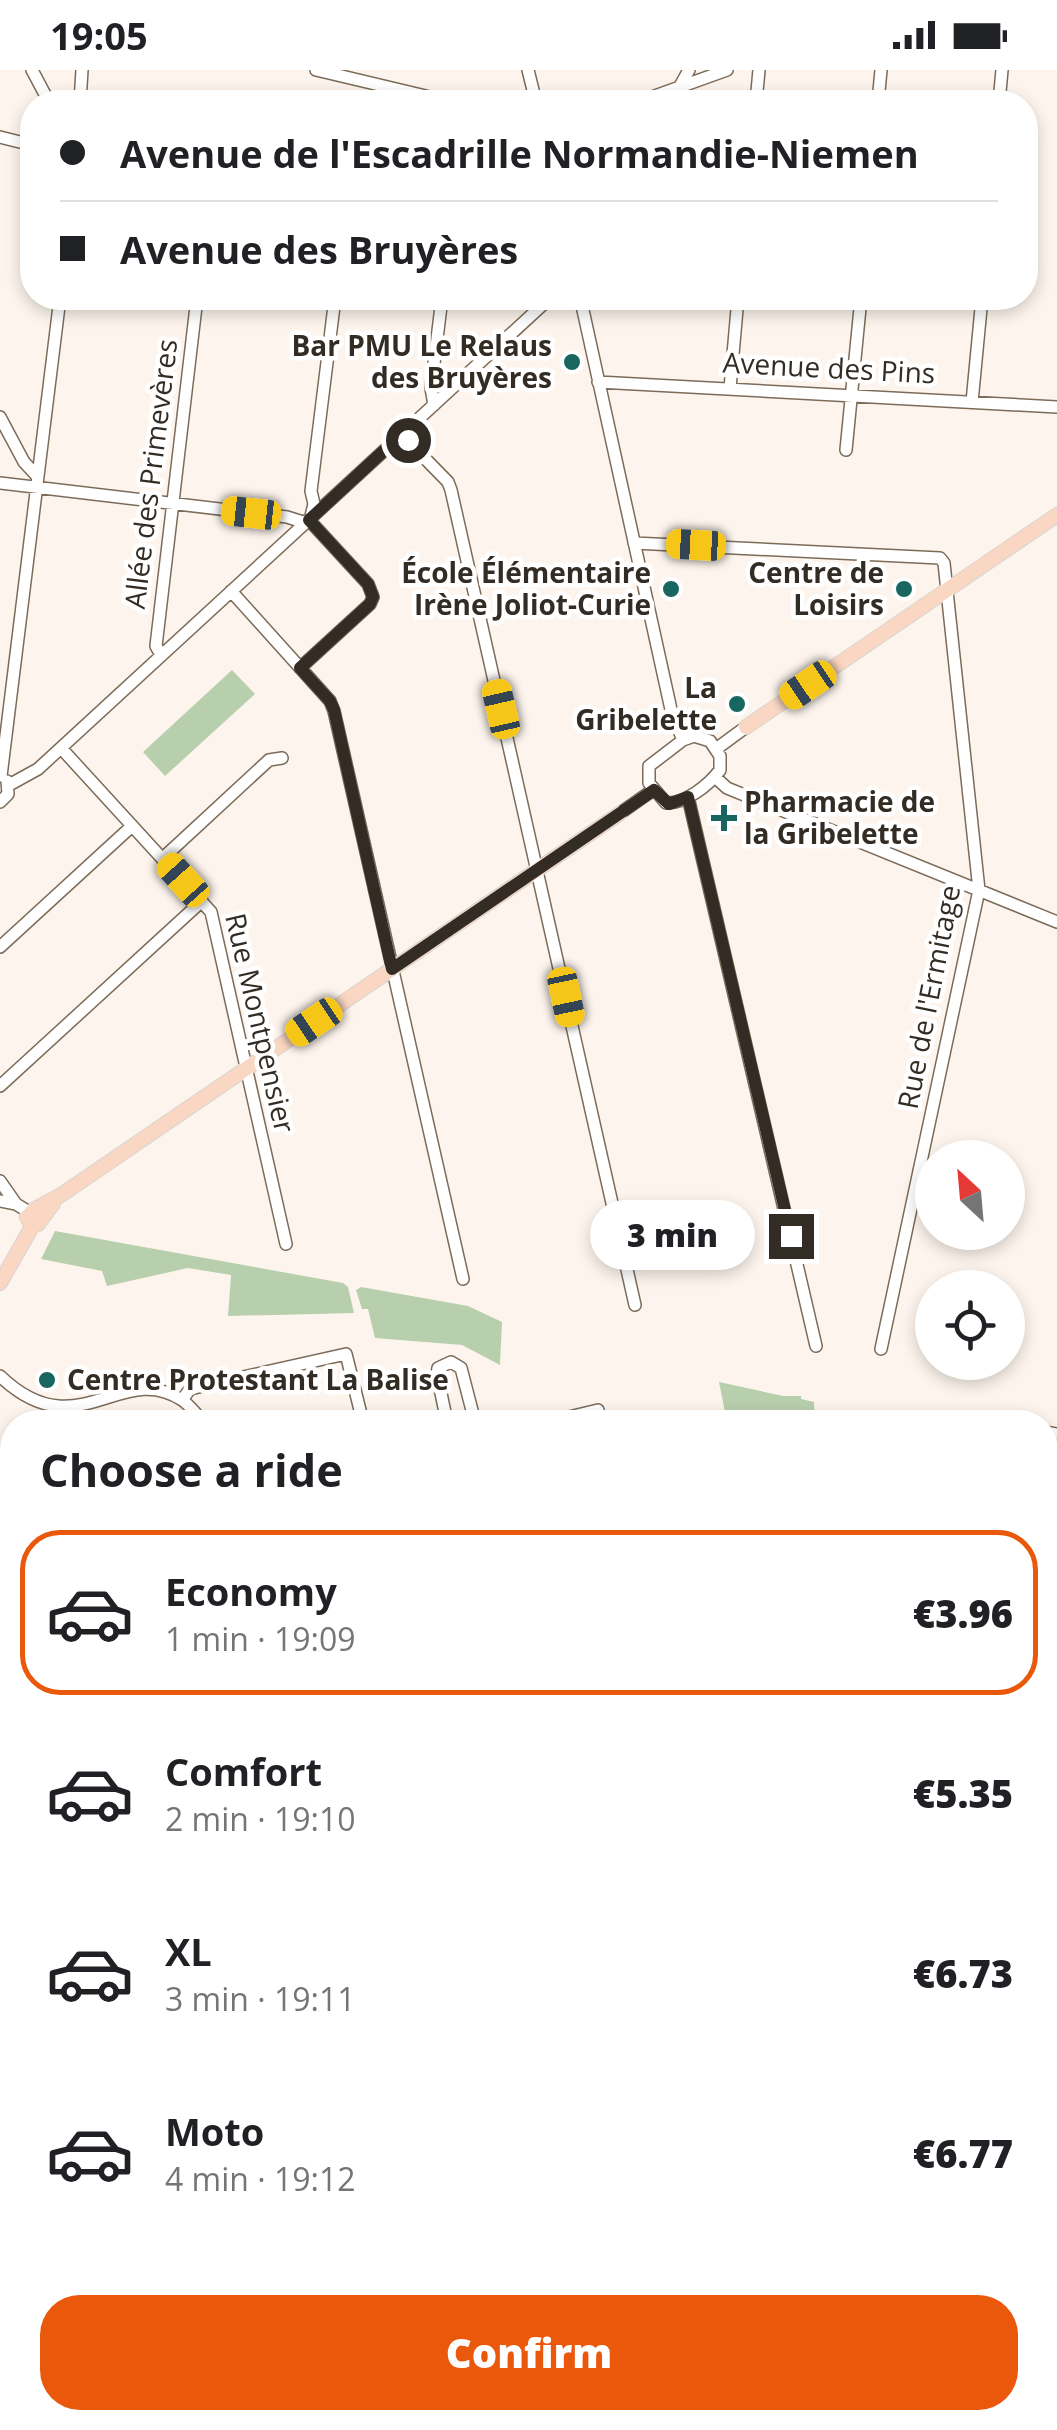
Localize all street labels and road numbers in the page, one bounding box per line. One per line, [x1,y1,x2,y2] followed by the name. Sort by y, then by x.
[115,337,185,611] street label: Allée des Primevères
[722,342,936,392] street label: Avenue des Pins
[888,882,968,1112] street label: Rue de l'Ermitage
[217,909,305,1137] street label: Rue Montpensier

